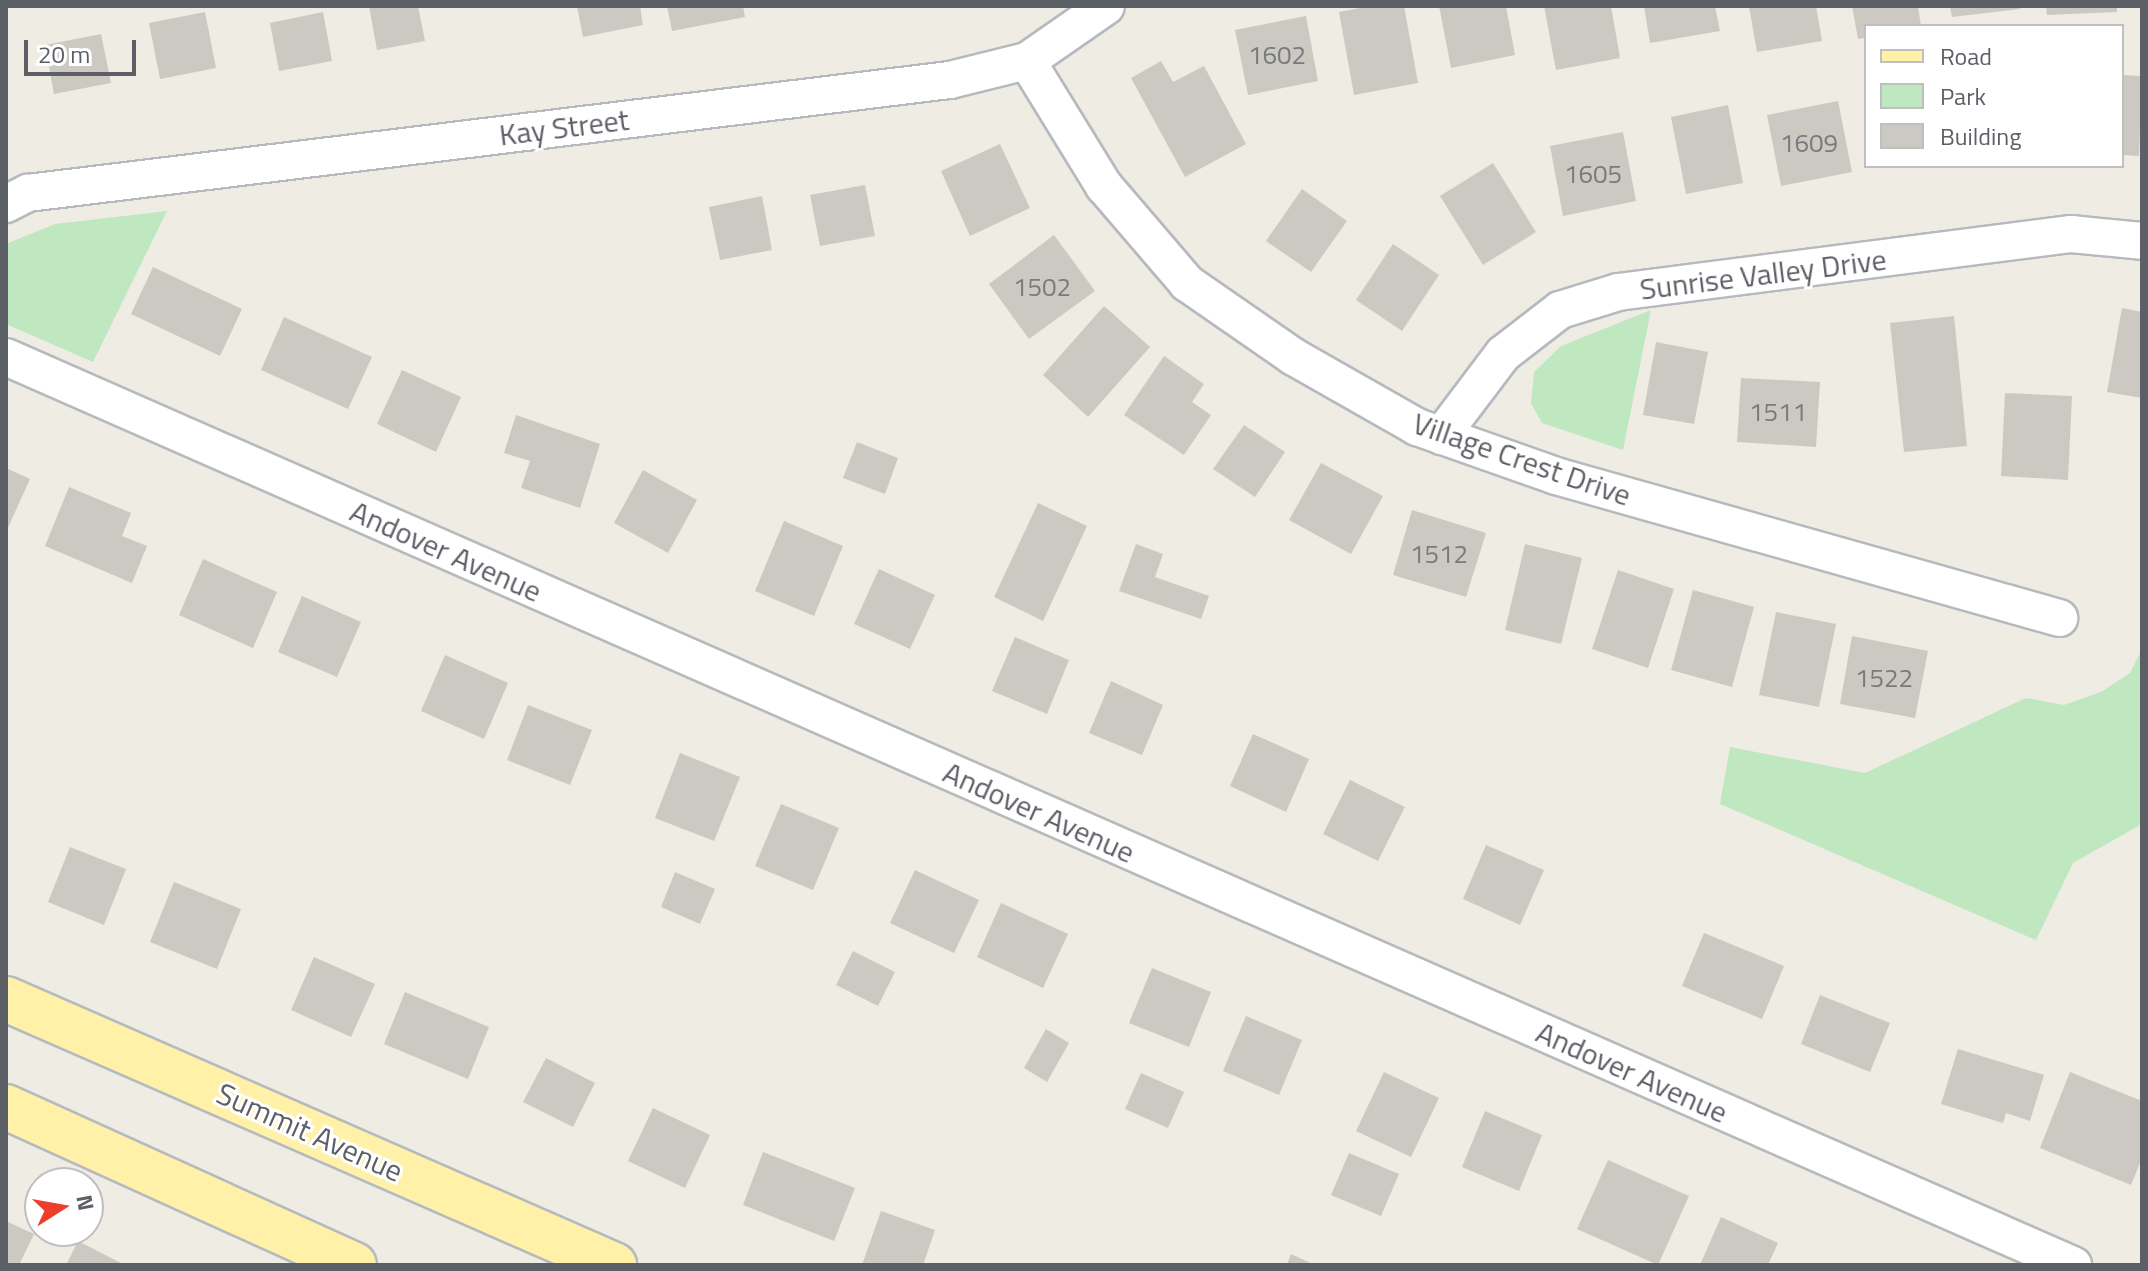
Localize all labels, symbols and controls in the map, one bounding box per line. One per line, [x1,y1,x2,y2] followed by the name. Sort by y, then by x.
[28,24,140,74] scale bar
[1864,24,2124,168] legend
[38,36,90,72] text: 20 m
[1940,38,1992,74] text: Road
[1248,39,1306,71] house number: 1602
[1940,78,1986,114] text: Park
[497,101,631,153] street label: Kay Street
[1940,118,2022,154] text: Building
[1780,127,1838,159] house number: 1609
[1564,158,1622,190] house number: 1605
[1638,241,1888,307] street label: Sunrise Valley Drive
[1013,271,1071,303] house number: 1502
[1749,396,1807,428] house number: 1511
[1408,405,1636,513] street label: Village Crest Drive
[345,493,547,609] street label: Andover Avenue
[1410,538,1468,570] house number: 1512
[1855,662,1913,694] house number: 1522
[938,754,1140,870] street label: Andover Avenue
[1531,1014,1733,1130] street label: Andover Avenue
[211,1075,409,1189] street label: Summit Avenue
[24,1167,104,1247] north arrow
[67,1192,104,1214] text: N

